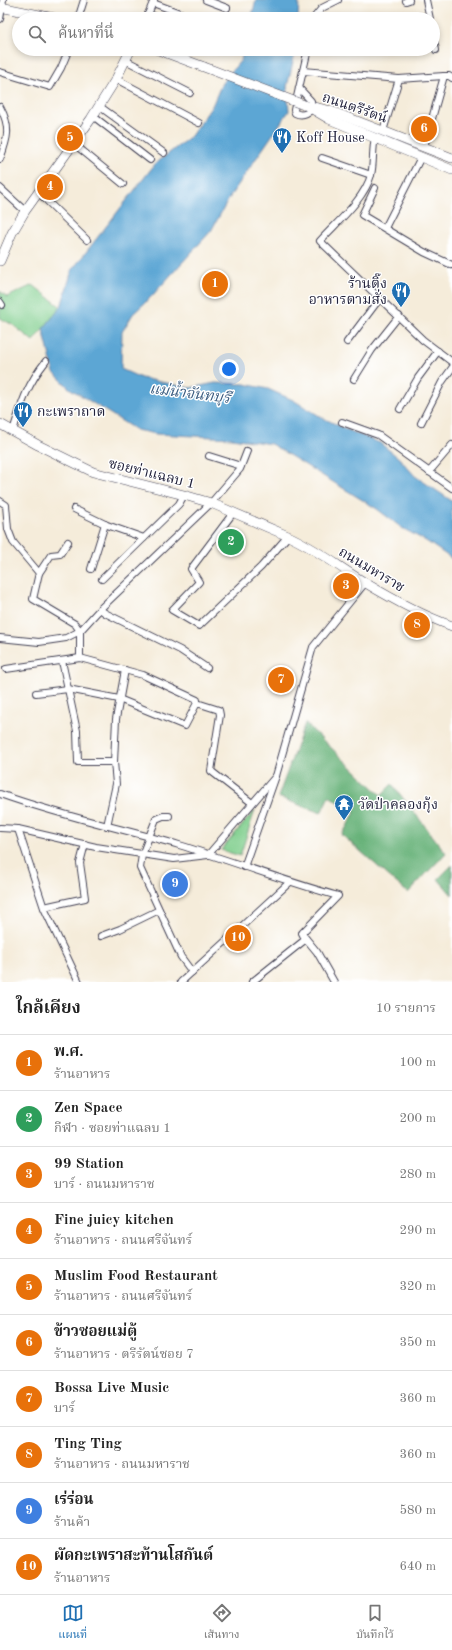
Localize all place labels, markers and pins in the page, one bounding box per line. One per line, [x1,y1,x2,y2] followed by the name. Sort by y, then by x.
[411,114,437,144] pin: 6
[57,123,83,153] pin: 5
[271,126,293,154] restaurant icon: Koff House
[296,131,365,145] place label: Koff House
[37,172,63,202] pin: 4
[202,269,228,299] pin: 1
[309,273,387,307] place label: ร้านติ๊ง อาหารตามสั่ง
[390,280,412,308] restaurant icon: ร้านติ๊ง อาหารตามสั่ง
[12,400,34,428] restaurant icon: กะเพราถาด
[37,405,105,419] place label: กะเพราถาด
[218,527,244,557] pin: 2
[333,571,359,601] pin: 3
[404,610,430,640] pin: 8
[268,665,294,695] pin: 7
[333,793,355,821] temple icon: วัดป่าคลองกุ้ง
[358,796,438,813] place label: วัดป่าคลองกุ้ง
[162,869,188,899] pin: 9
[225,923,251,953] pin: 10

